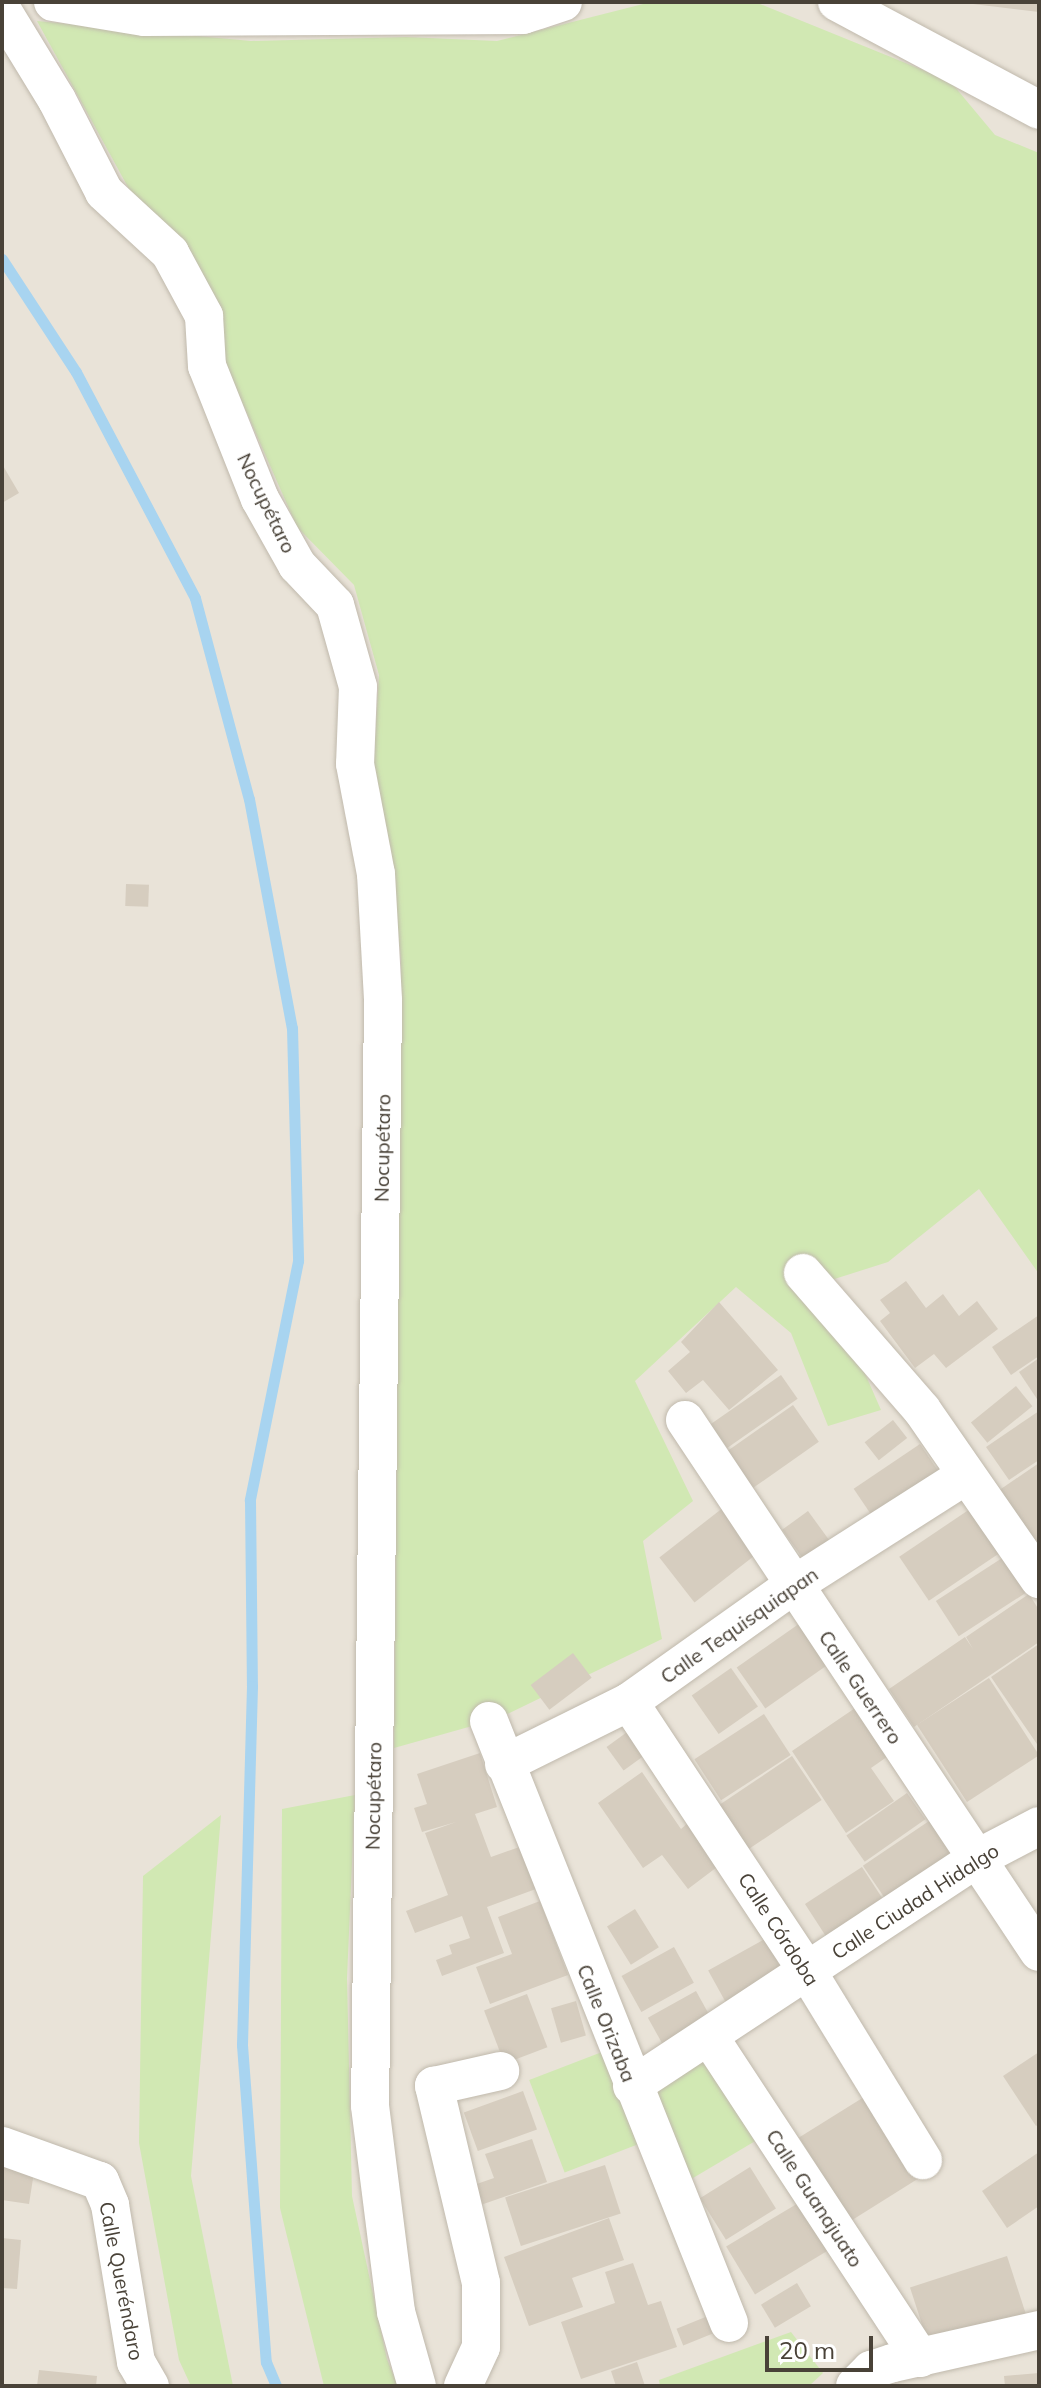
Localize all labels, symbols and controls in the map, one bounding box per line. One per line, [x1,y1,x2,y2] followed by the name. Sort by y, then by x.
[232,449,302,557] street label: Nocupétaro
[369,1094,395,1202] street label: Nocupétaro
[656,1562,822,1688] street label: Calle Tequisquiapan
[814,1626,908,1748] street label: Calle Guerrero
[360,1742,386,1850] street label: Nocupétaro
[827,1838,1003,1964] street label: Calle Ciudad Hidalgo
[734,1868,824,1990] street label: Calle Córdoba
[573,1961,641,2085] street label: Calle Orizaba
[762,2125,868,2271] street label: Calle Guanajuato
[95,2200,149,2362] street label: Calle Queréndaro
[769,2320,877,2370] scale bar
[779,2335,835,2365] text: 20 m

